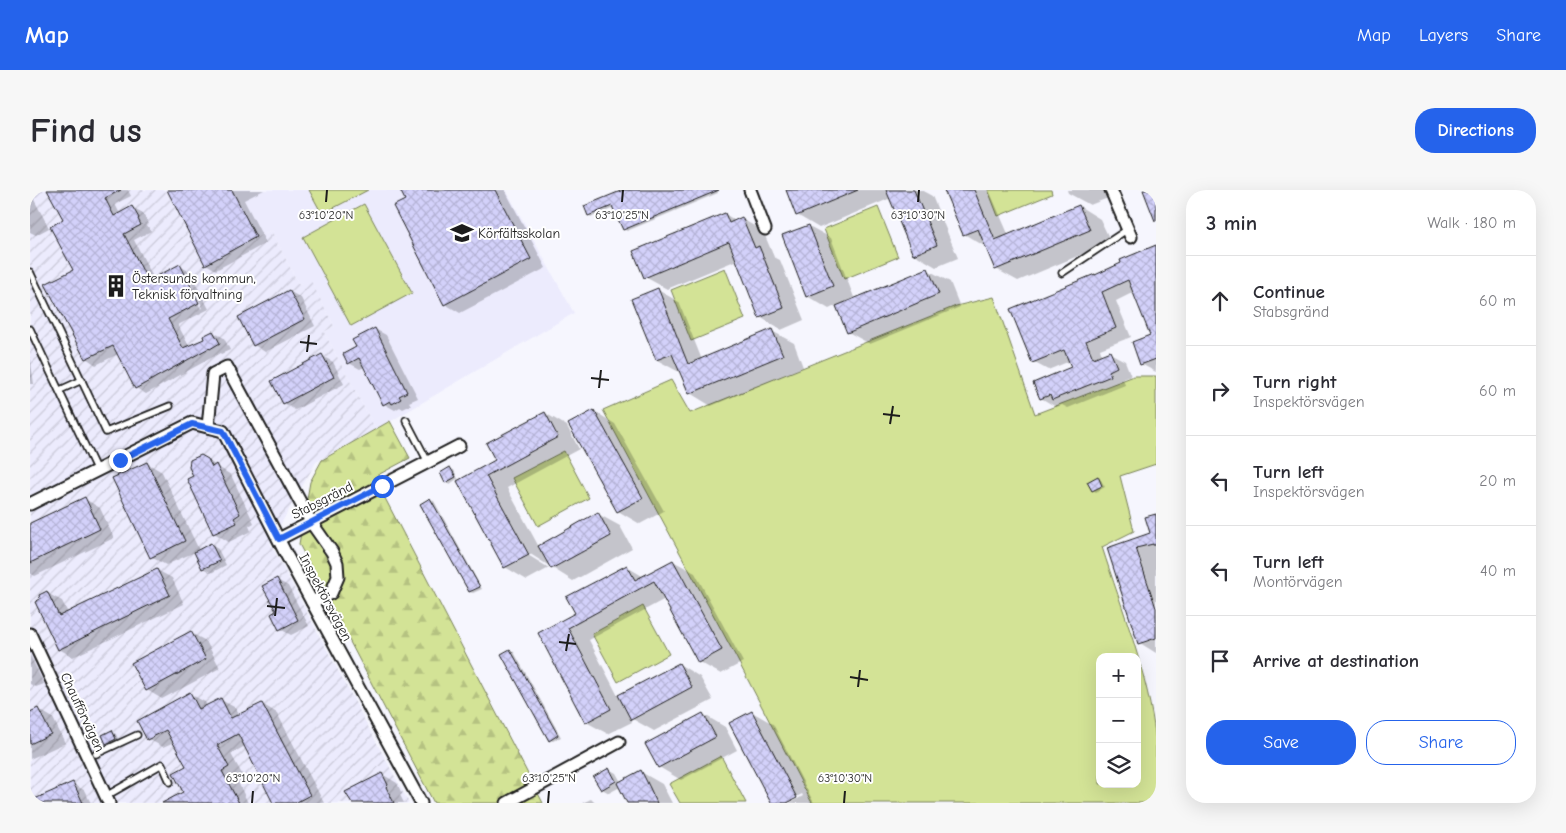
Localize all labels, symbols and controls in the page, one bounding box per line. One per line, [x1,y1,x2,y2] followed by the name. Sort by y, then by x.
[25,21,69,49] text: Map
[1357,25,1391,46] text: Map
[1419,25,1468,46] text: Layers
[1496,25,1541,46] text: Share
[1415,108,1536,153] button: Directions
[30,110,142,151] text: Find us
[299,208,353,222] text: 63°10'20"N
[595,208,649,222] text: 63°10'25"N
[891,208,945,222] text: 63°10'30"N
[1206,211,1257,235] text: 3 min
[1427,214,1516,232] text: Walk · 180 m
[449,220,475,246] school or university icon: Körfältsskolan
[478,225,560,242] place label: Körfältsskolan
[132,270,256,303] place label: Östersunds kommun, Teknisk förvaltning
[103,273,129,299] building icon: Östersunds kommun, Teknisk förvaltning
[1253,281,1325,303] text: Continue
[1206,287,1234,315] icon: ahead
[1479,292,1516,310] text: 60 m
[1253,303,1329,321] text: Stabsgränd
[1253,371,1337,393] text: Turn right
[1206,377,1234,405] icon: right
[1479,382,1516,400] text: 60 m
[1253,393,1365,411] text: Inspektörsvägen
[109,449,132,472] route end
[1253,461,1324,483] text: Turn left
[1206,467,1234,495] icon: left
[1479,472,1516,490] text: 20 m
[371,475,394,498] route start
[289,478,356,523] street label: Stabsgränd
[1253,483,1365,501] text: Inspektörsvägen
[295,550,356,644] street label: Inspektörsvägen
[1253,551,1324,573] text: Turn left
[1206,557,1234,585] icon: left
[1480,562,1516,580] text: 40 m
[1253,573,1343,591] text: Montörvägen
[1206,647,1234,675] icon: arrive
[1253,650,1419,672] text: Arrive at destination
[1096,653,1141,788] map controls
[1096,653,1141,698] button: +
[57,670,108,755] street label: Chaufförvägen
[1096,698,1141,743] button: −
[1206,720,1356,765] button: Save
[1366,720,1516,765] button: Share
[1096,743,1141,788] button: layers
[226,771,280,785] text: 63°10'20"N
[522,771,576,785] text: 63°10'25"N
[818,771,872,785] text: 63°10'30"N

